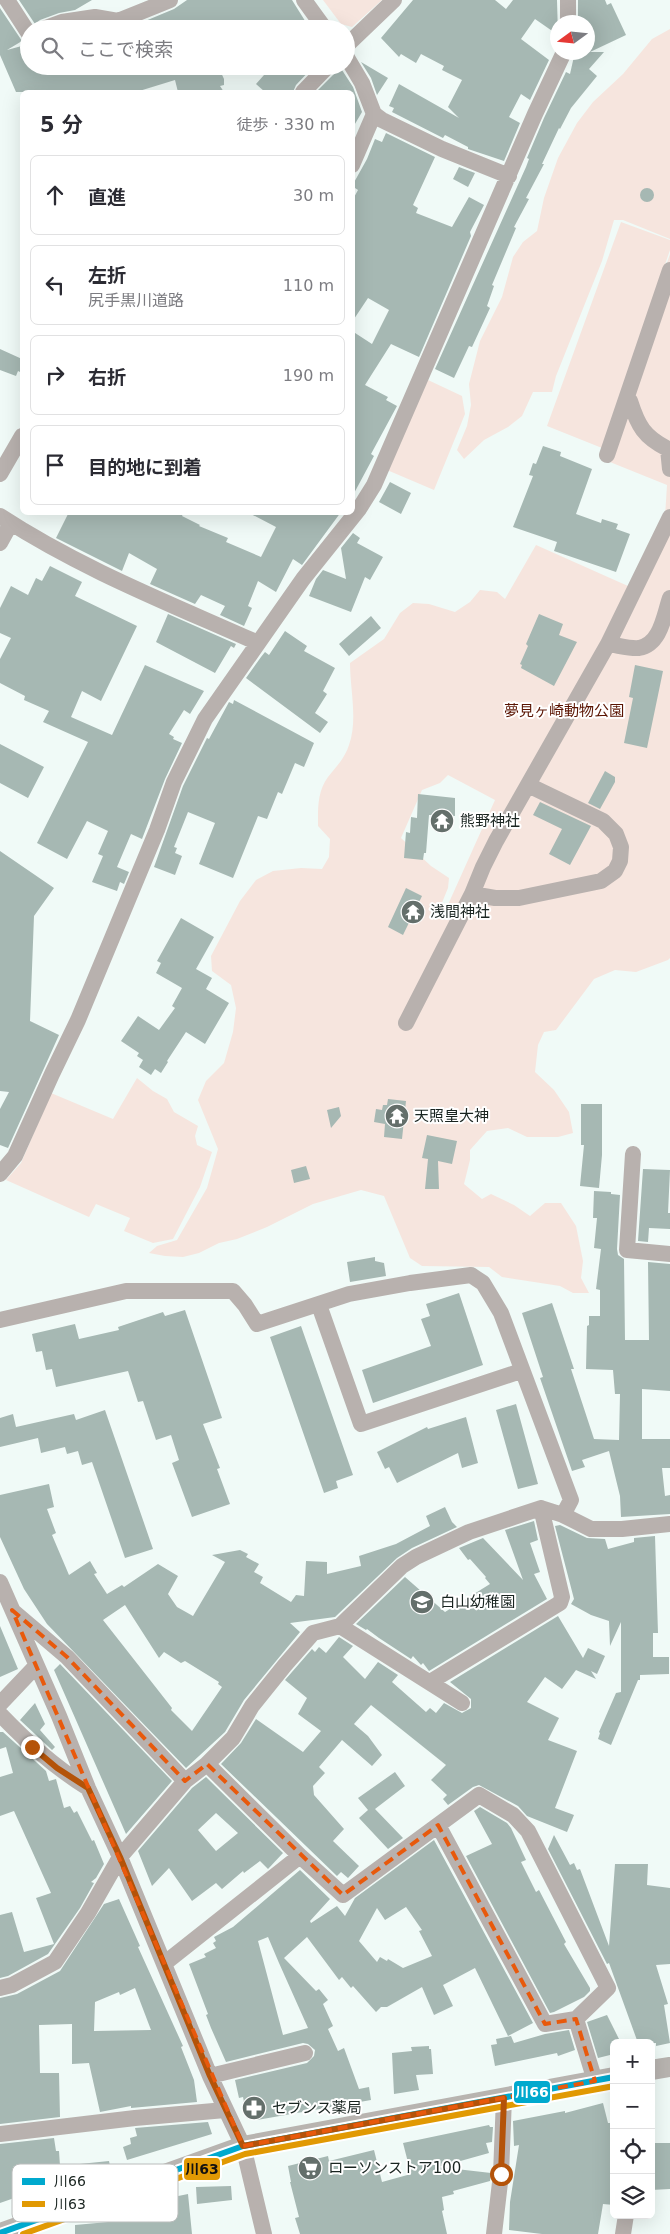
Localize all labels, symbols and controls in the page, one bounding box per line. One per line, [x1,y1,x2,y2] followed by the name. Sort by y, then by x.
[550,15,595,60] north arrow
[20,20,355,75] search box
[38,34,66,62] icon: search
[78,38,173,60] text: ここで検索
[40,113,83,137] text: 5 分
[237,115,335,134] text: 徒歩 · 330 m
[41,181,69,209] icon: ahead
[88,186,126,208] text: 直進
[293,186,334,205] text: 30 m
[88,264,126,286] text: 左折
[41,271,69,299] icon: left
[283,276,334,295] text: 110 m
[88,291,184,310] text: 尻手黒川道路
[41,361,69,389] icon: right
[88,366,126,388] text: 右折
[283,366,334,385] text: 190 m
[41,451,69,479] icon: arrive
[88,456,202,478] text: 目的地に到着
[504,702,624,720] park label: 夢見ヶ崎動物公園
[429,808,455,834] temple icon: 熊野神社
[460,812,520,830] place label: 熊野神社
[400,899,426,925] temple icon: 浅間神社
[430,903,490,921] place label: 浅間神社
[384,1103,410,1129] temple icon: 天照皇大神
[414,1107,489,1125] place label: 天照皇大神
[409,1589,435,1615] school or university icon: 白山幼稚園
[440,1593,515,1611] place label: 白山幼稚園
[21,1736,44,1759] route end
[610,2039,655,2219] map controls
[610,2039,655,2084] button: +
[513,2080,551,2104] line badge: 川66
[515,2084,549,2100] text: 川66
[610,2084,655,2129] button: −
[241,2095,267,2121] pharmacy icon: セブンス薬局
[272,2099,362,2117] place label: セブンス薬局
[610,2129,655,2174] button: locate
[297,2155,323,2181] supermarket icon: ローソンストア100
[183,2157,221,2181] line badge: 川63
[328,2159,461,2177] place label: ローソンストア100
[185,2161,219,2177] text: 川63
[490,2163,513,2186] route start
[12,2164,178,2222] legend
[54,2173,86,2189] text: 川66
[610,2174,655,2219] button: layers
[54,2196,86,2212] text: 川63

